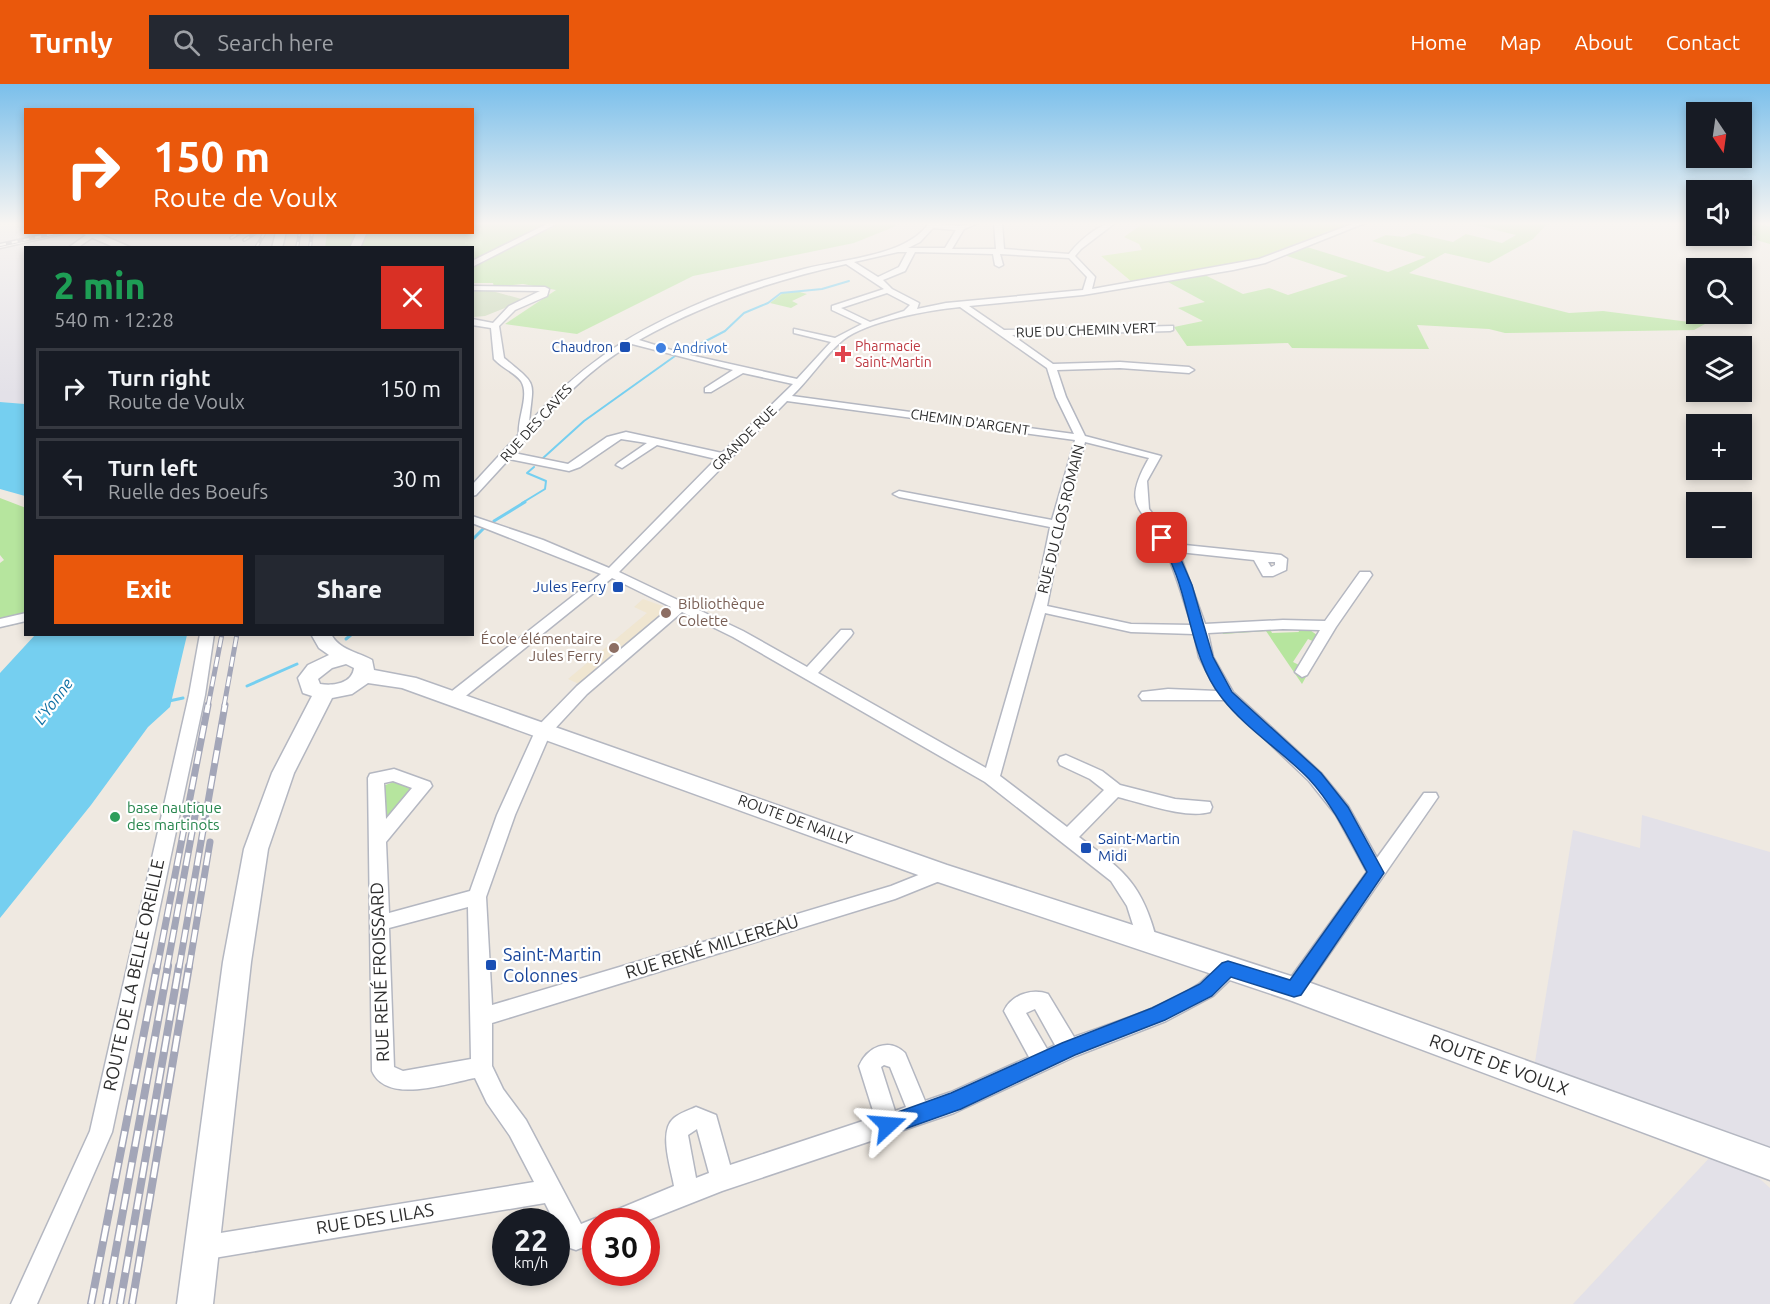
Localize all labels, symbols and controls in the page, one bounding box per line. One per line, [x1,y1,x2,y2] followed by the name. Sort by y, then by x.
[149,15,569,69] search box
[170,26,203,59] icon: search
[30,27,113,58] text: Turnly
[218,30,334,55] text: Search here
[1410,30,1467,54] text: Home
[1500,30,1541,54] text: Map
[1574,30,1633,54] text: About
[1666,30,1740,54] text: Contact
[1686,102,1752,168] north arrow
[1686,102,1752,558] map controls
[54,132,132,210] icon: right
[153,133,270,180] text: 150 m
[1686,180,1752,246] button: sound
[153,182,338,212] text: Route de Voulx
[1686,258,1752,324] button: search
[54,265,146,306] text: 2 min
[381,266,444,329] button: close
[54,308,174,331] text: 540 m · 12:28
[1016,320,1157,340] street label: RUE DU CHEMIN VERT
[1686,336,1752,402] button: layers
[855,338,932,370] place label: Pharmacie Saint-Martin
[552,339,613,355] place label: Chaudron
[618,340,632,354] marker: Chaudron
[673,340,728,356] place label: Andrivot
[654,341,668,355] marker: Andrivot
[836,347,850,361] marker: Pharmacie Saint-Martin
[108,365,210,390] text: Turn right
[57,372,90,405] icon: right
[380,376,441,401] text: 150 m
[497,381,575,465] street label: RUE DES CAVES
[108,390,245,413] text: Route de Voulx
[708,402,780,474] street label: GRANDE RUE
[909,406,1031,438] street label: CHEMIN D'ARGENT
[1686,414,1752,480] button: +
[1034,442,1087,595] street label: RUE DU CLOS ROMAIN
[108,455,198,480] text: Turn left
[57,462,90,495] icon: left
[392,466,441,491] text: 30 m
[108,480,268,503] text: Ruelle des Boeufs
[1686,492,1752,558] button: −
[1136,512,1187,563] pin
[1145,521,1178,554] icon: arrive
[54,555,243,624] button: Exit
[255,555,444,624] button: Share
[533,578,606,595] place label: Jules Ferry
[611,580,625,594] marker: Jules Ferry
[678,595,765,629] place label: Bibliothèque Colette
[659,606,673,620] marker: Bibliothèque Colette
[481,630,602,664] place label: École élémentaire Jules Ferry
[607,641,621,655] marker: École élémentaire Jules Ferry
[30,675,76,727] water label: L'Yonne
[736,791,855,848] street label: ROUTE DE NAILLY
[127,799,222,833] place label: base nautique des martinots
[108,810,122,824] marker: base nautique des martinots
[1098,830,1180,864] place label: Saint-Martin Midi
[1079,841,1093,855] marker: Saint-Martin Midi
[99,857,167,1093] street label: ROUTE DE LA BELLE OREILLE
[365,882,392,1062] street label: RUE RENÉ FROISSARD
[622,909,801,982] street label: RUE RENÉ MILLEREAU
[503,944,602,985] place label: Saint-Martin Colonnes
[484,958,498,972] marker: Saint-Martin Colonnes
[1427,1030,1572,1099] street label: ROUTE DE VOULX
[856,1093,920,1157] position arrow
[315,1199,435,1237] street label: RUE DES LILAS
[582,1208,660,1286] speed limit sign: 30
[514,1223,548,1257] text: 22
[514,1254,548,1271] text: km/h

